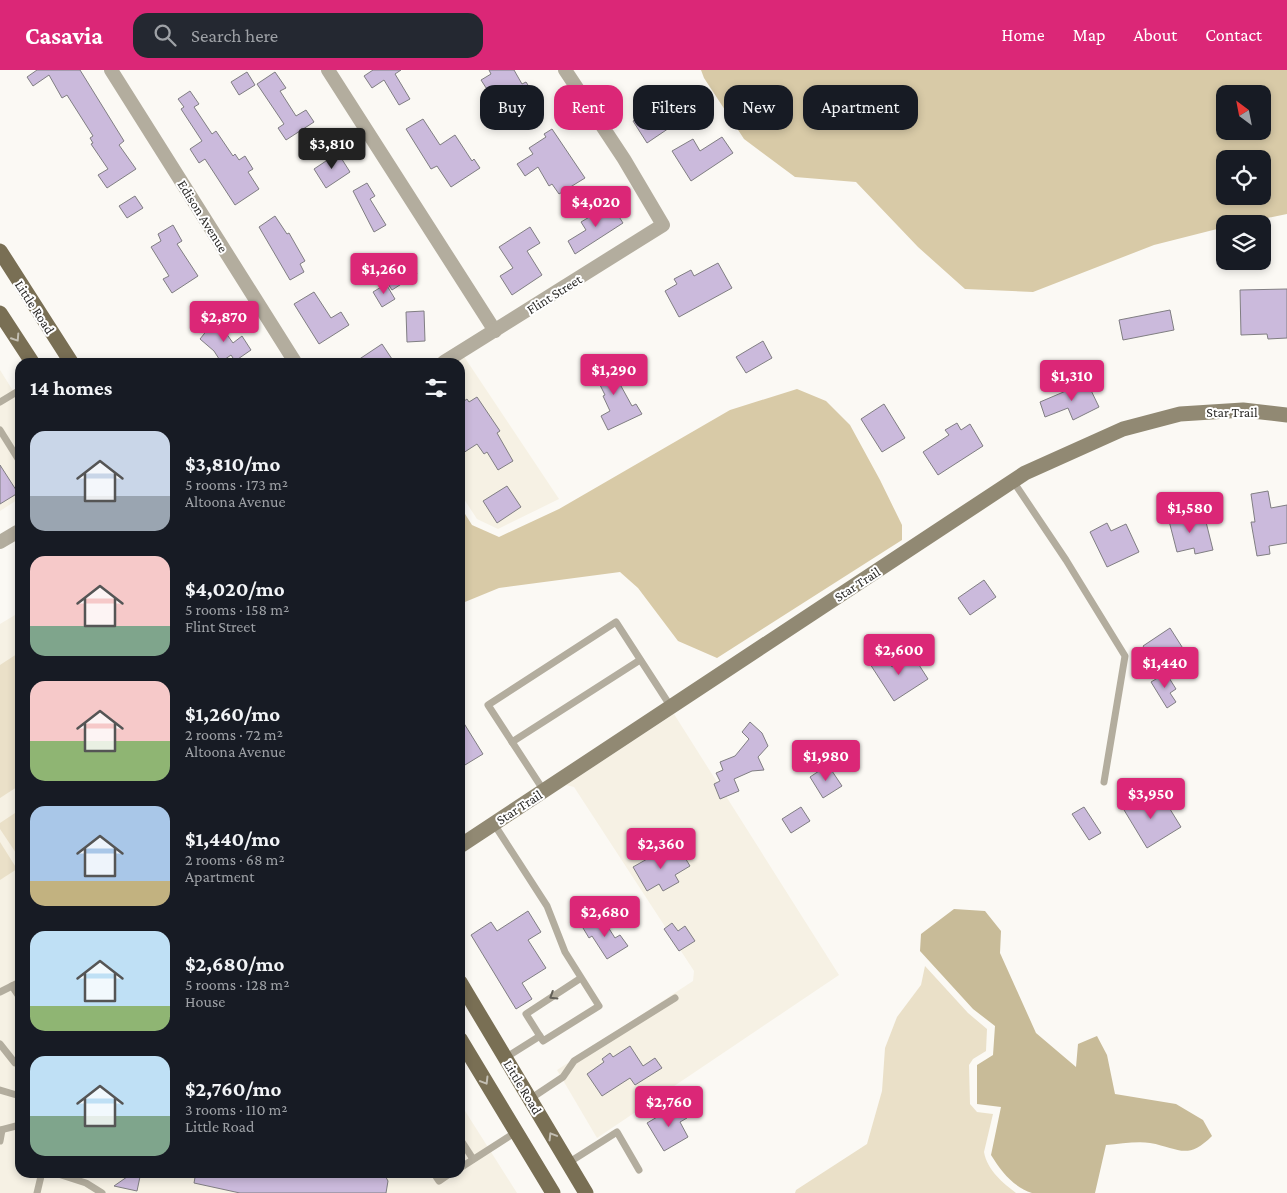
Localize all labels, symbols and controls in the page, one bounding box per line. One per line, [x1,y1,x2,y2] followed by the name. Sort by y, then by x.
[133,13,483,58] search box
[151,21,179,49] icon: search
[25,22,103,49] text: Casavia
[191,25,278,46] text: Search here
[1002,25,1045,45] text: Home
[1073,25,1105,45] text: Map
[1133,25,1177,45] text: About
[1205,25,1262,45] text: Contact
[480,85,544,130] chip: Buy
[554,85,623,130] chip: Rent
[633,85,714,130] chip: Filters
[724,85,793,130] chip: New
[803,85,918,130] chip: Apartment
[1216,85,1271,140] north arrow
[1216,85,1271,270] map controls
[291,128,373,170] pin: $3,810
[309,135,355,152] text: $3,810
[1216,150,1271,205] button: locate
[174,177,232,255] street label: Edison Avenue
[555,186,637,228] pin: $4,020
[572,193,620,210] text: $4,020
[1216,215,1271,270] button: layers
[343,252,425,295] pin: $1,260
[361,260,407,277] text: $1,260
[524,271,585,317] street label: Flint Street
[12,277,59,337] street label: Little Road
[183,300,265,343] pin: $2,870
[201,308,247,325] text: $2,870
[10,332,19,341] one-way arrow
[573,354,655,396] pin: $1,290
[1031,360,1113,402] pin: $1,310
[592,361,636,378] text: $1,290
[1051,367,1093,384] text: $1,310
[422,374,450,402] icon: filters
[30,376,112,400] text: 14 homes
[1206,404,1258,420] street label: Star Trail
[70,451,130,511] icon: home
[185,452,280,476] text: $3,810/mo
[185,476,288,493] text: 5 rooms · 173 m²
[1149,492,1231,534] pin: $1,580
[185,493,285,510] text: Altoona Avenue
[1167,499,1213,516] text: $1,580
[831,563,883,605] street label: Star Trail
[70,576,130,636] icon: home
[185,577,285,601] text: $4,020/mo
[185,601,289,618] text: 5 rooms · 158 m²
[185,618,256,635] text: Flint Street
[858,634,940,676] pin: $2,600
[875,641,923,658] text: $2,600
[1124,646,1206,689] pin: $1,440
[1142,654,1188,671] text: $1,440
[70,701,130,761] icon: home
[185,702,280,726] text: $1,260/mo
[185,726,283,743] text: 2 rooms · 72 m²
[785,740,867,782] pin: $1,980
[185,743,285,760] text: Altoona Avenue
[803,747,849,764] text: $1,980
[1110,778,1192,820] pin: $3,950
[1128,785,1174,802] text: $3,950
[493,786,545,828] street label: Star Trail
[70,826,130,886] icon: home
[185,827,280,851] text: $1,440/mo
[620,828,702,870] pin: $2,360
[638,835,684,852] text: $2,360
[185,851,285,868] text: 2 rooms · 68 m²
[185,868,255,885] text: Apartment
[564,896,646,938] pin: $2,680
[581,903,629,920] text: $2,680
[70,951,130,1011] icon: home
[185,952,284,976] text: $2,680/mo
[185,976,289,993] text: 5 rooms · 128 m²
[550,990,559,999] one-way arrow
[185,993,225,1010] text: House
[500,1057,546,1118] street label: Little Road
[70,1076,130,1136] icon: home
[479,1076,489,1085] one-way arrow
[185,1077,282,1101] text: $2,760/mo
[628,1086,710,1128] pin: $2,760
[646,1093,692,1110] text: $2,760
[185,1101,288,1118] text: 3 rooms · 110 m²
[185,1118,254,1135] text: Little Road
[548,1133,558,1142] one-way arrow

